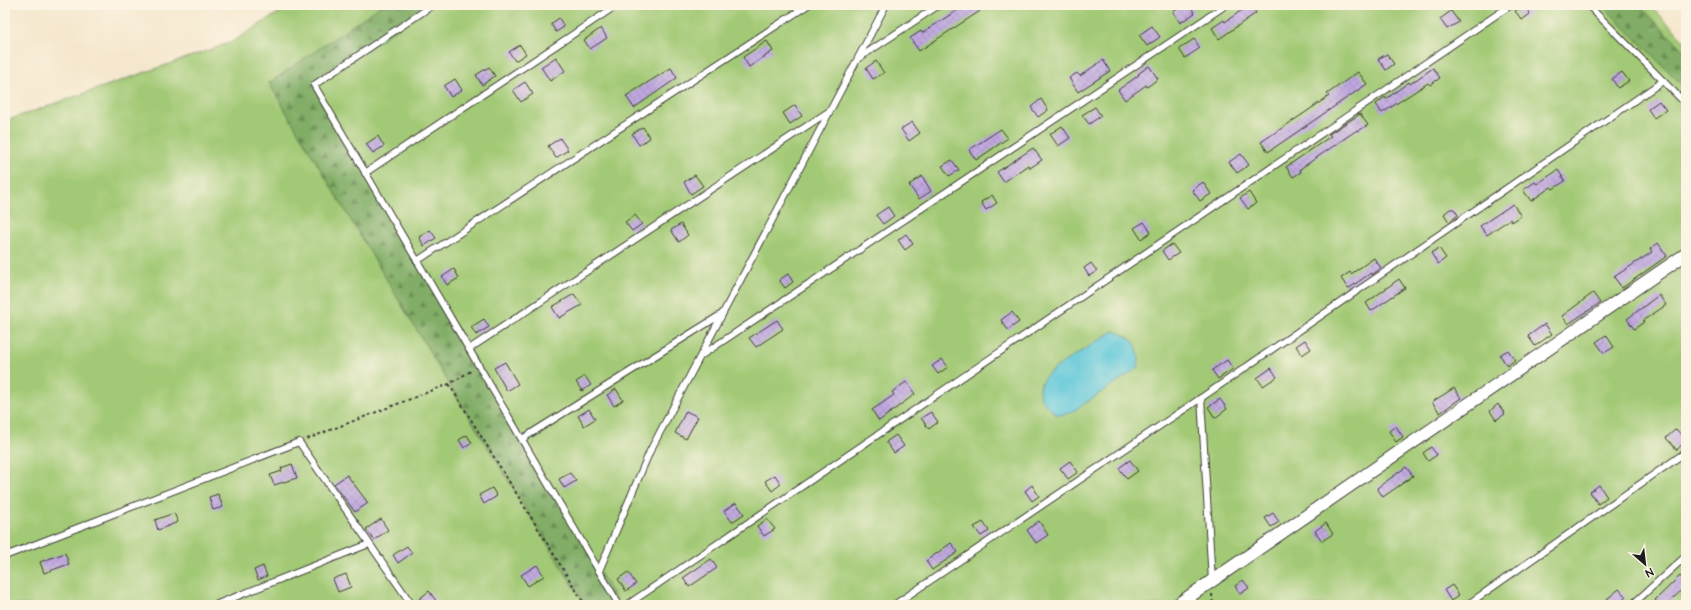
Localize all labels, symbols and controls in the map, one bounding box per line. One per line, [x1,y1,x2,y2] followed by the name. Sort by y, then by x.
[1625,544,1665,584] north arrow
[1643,564,1656,581] text: N

